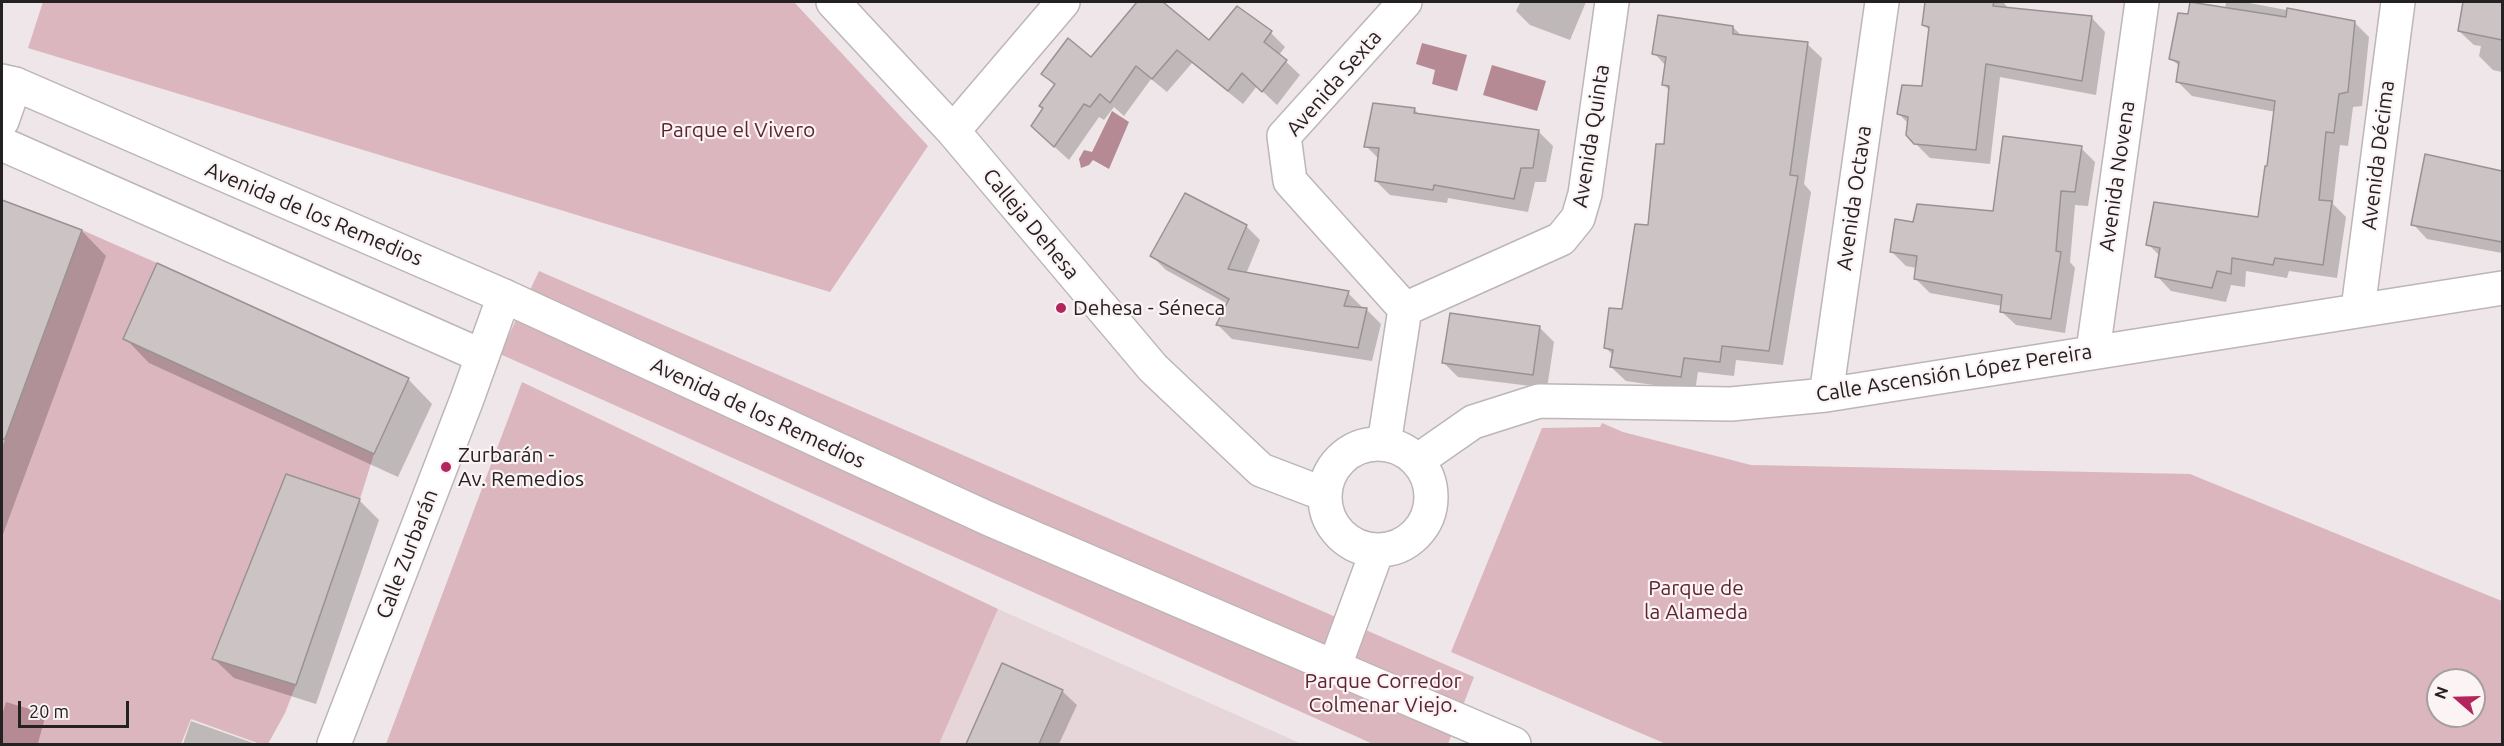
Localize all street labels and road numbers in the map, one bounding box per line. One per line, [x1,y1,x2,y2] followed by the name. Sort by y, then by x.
[1281,25,1387,141] street label: Avenida Sexta
[1567,63,1615,209] street label: Avenida Quinta
[2356,79,2400,231] street label: Avenida Décima
[2094,99,2140,253] street label: Avenida Novena
[1831,124,1877,272] street label: Avenida Octava
[202,157,426,271] street label: Avenida de los Remedios
[977,163,1085,285] street label: Calleja Dehesa
[1814,339,2094,407] street label: Calle Ascensión López Pereira
[647,352,869,474] street label: Avenida de los Remedios
[371,486,443,622] street label: Calle Zurbarán

